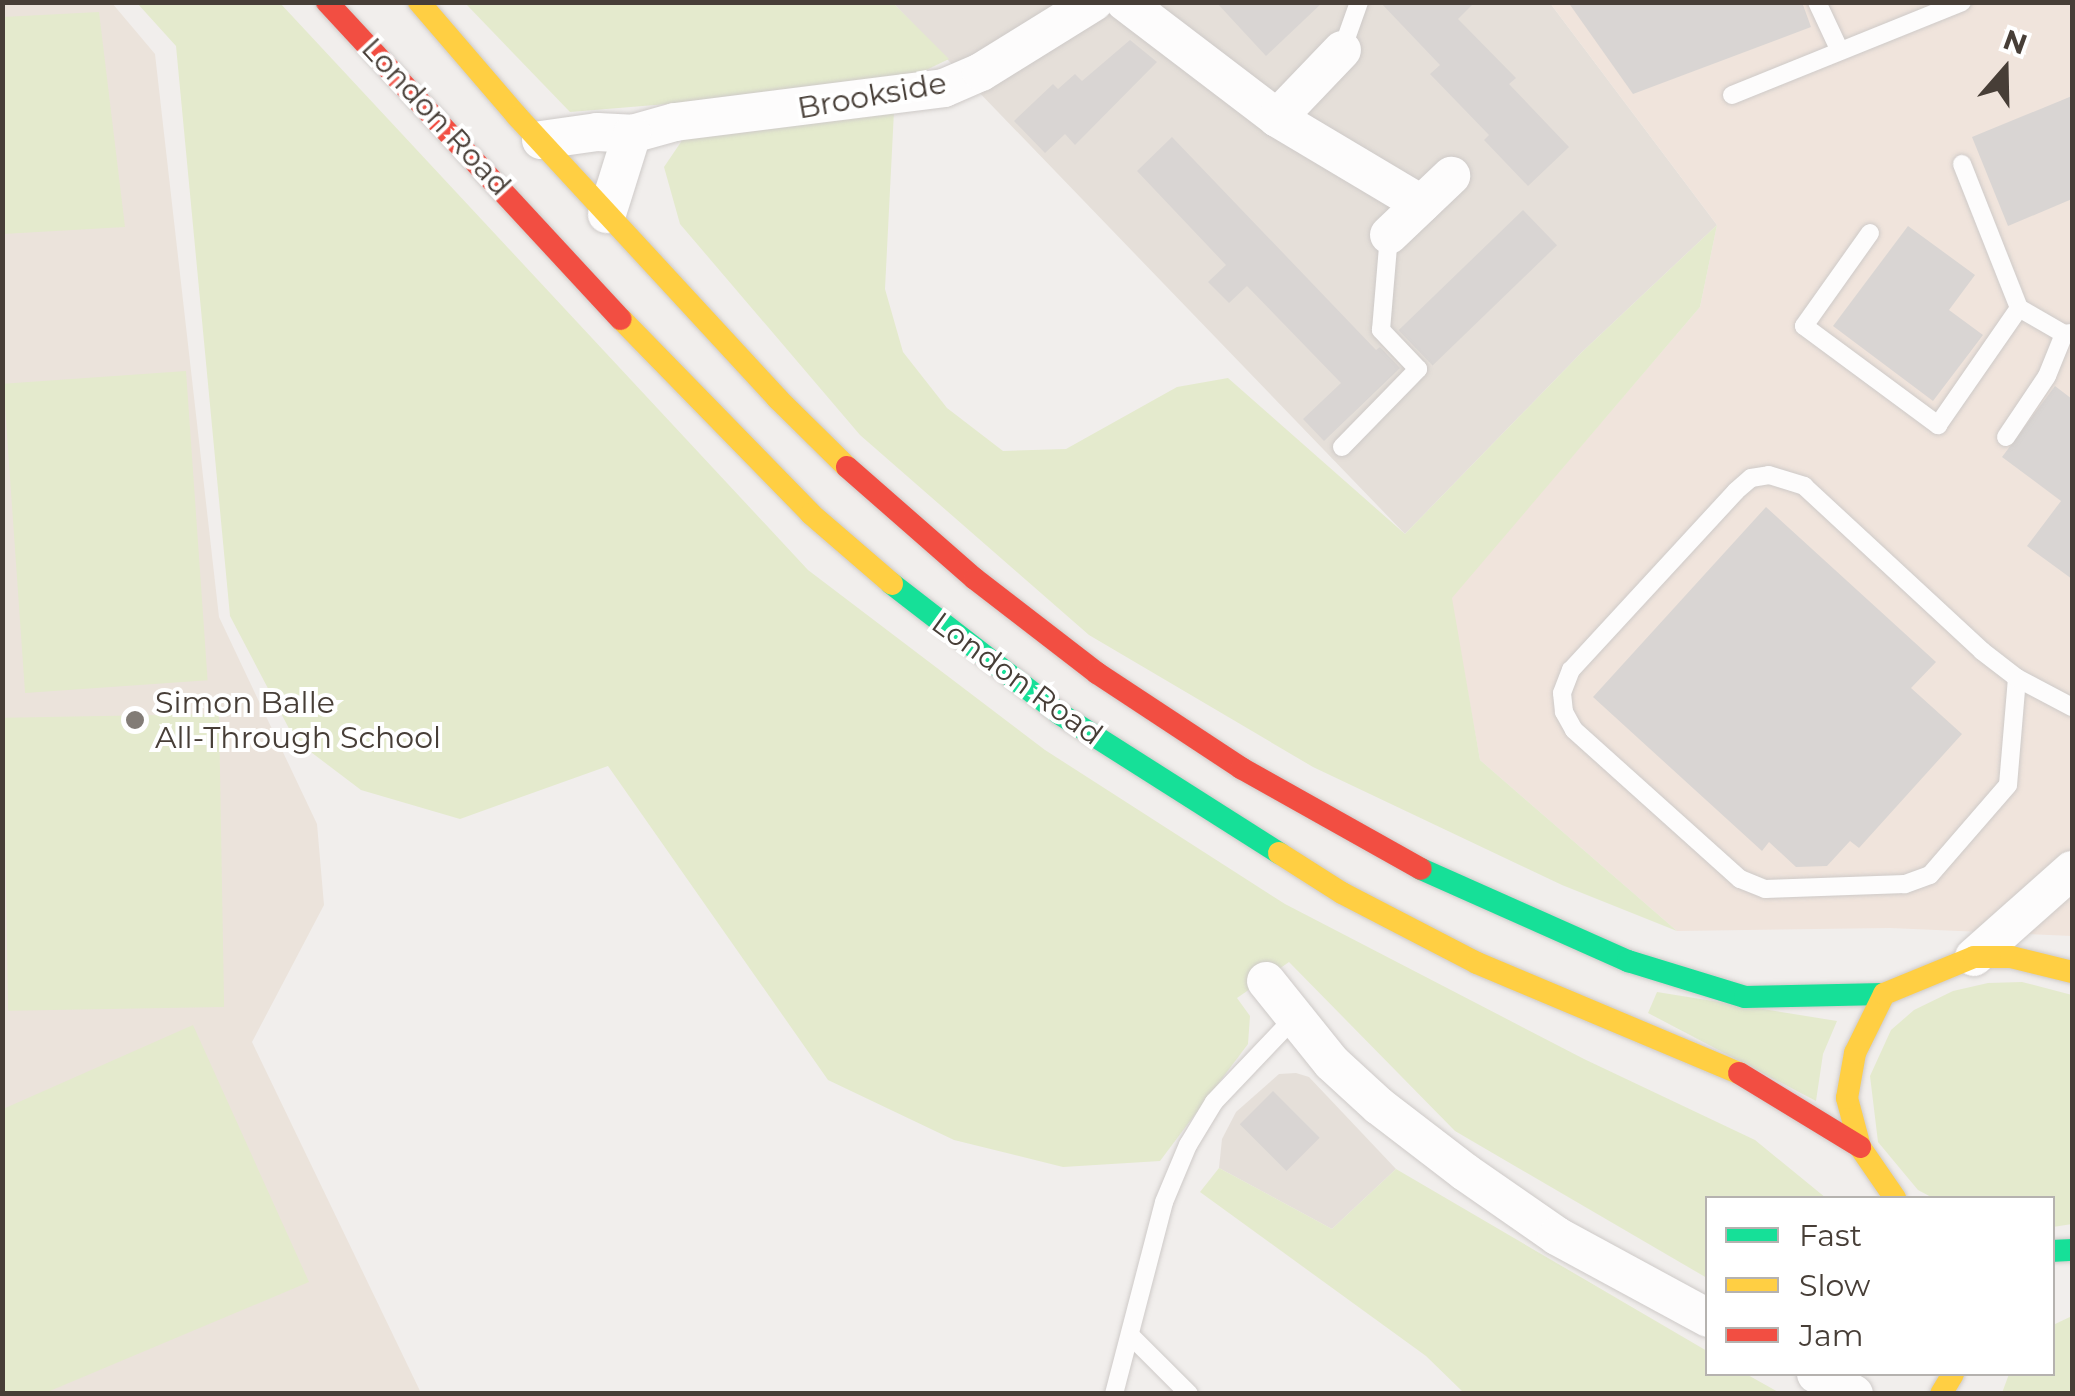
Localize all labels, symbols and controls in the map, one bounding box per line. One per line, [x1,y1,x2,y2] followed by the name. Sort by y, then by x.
[1955,20,2055,120] north arrow
[1999,22,2032,62] text: N
[354,31,518,203] street label: London Road
[795,65,949,127] street label: Brookside
[925,605,1109,753] street label: London Road
[155,685,441,756] place label: Simon Balle All-Through School
[124,709,146,731] marker: Simon Balle All-Through School
[1705,1196,2055,1376] legend
[1799,1217,1862,1254] text: Fast
[1799,1267,1870,1304] text: Slow
[1799,1317,1864,1354] text: Jam

